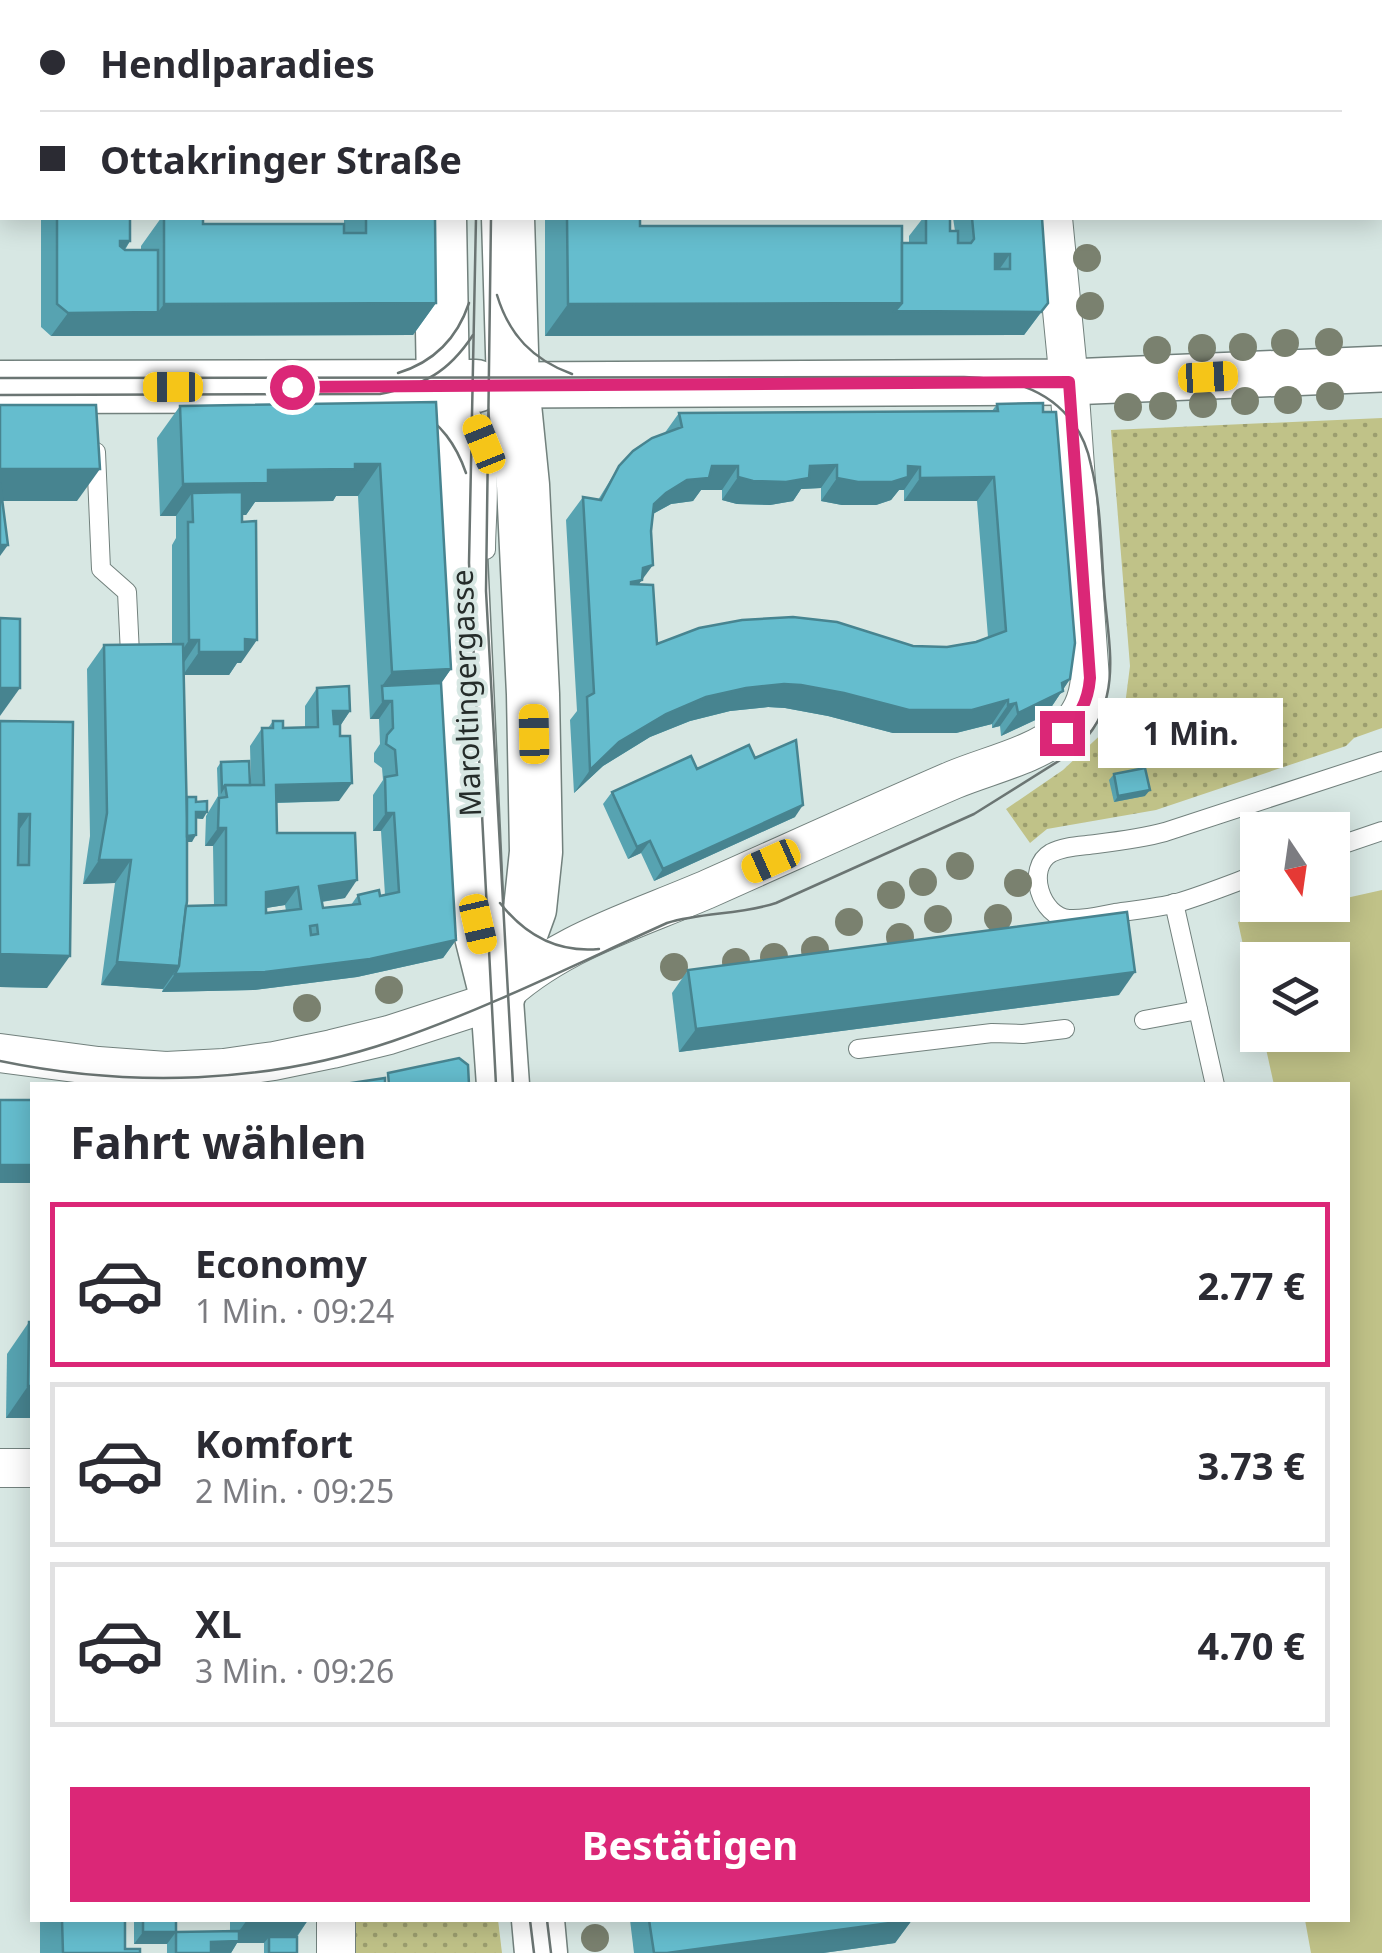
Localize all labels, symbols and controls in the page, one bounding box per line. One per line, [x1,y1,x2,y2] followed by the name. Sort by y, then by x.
[100,37,375,89] text: Hendlparadies
[100,133,462,185] text: Ottakringer Straße
[1177,360,1239,394] car
[270,365,315,410] route start
[143,372,203,402] car
[459,411,509,477] car
[441,569,490,817] street label: Maroltingergasse
[1097,698,1282,768] callout: 1 Min.
[518,704,550,764] car
[1040,711,1085,756] route end
[1142,711,1239,754] text: 1 Min.
[1240,812,1350,922] north arrow
[1240,812,1350,1052] map controls
[737,835,805,887] car
[457,891,499,957] car
[1240,942,1350,1052] button: layers
[70,1111,367,1172] text: Fahrt wählen
[195,1237,367,1289] text: Economy
[75,1240,165,1330] icon: car
[1197,1259,1305,1311] text: 2.77 €
[195,1289,394,1332] text: 1 Min. · 09:24
[195,1417,353,1469] text: Komfort
[75,1420,165,1510] icon: car
[1197,1439,1305,1491] text: 3.73 €
[195,1469,394,1512] text: 2 Min. · 09:25
[195,1597,242,1649] text: XL
[75,1600,165,1690] icon: car
[1197,1619,1305,1671] text: 4.70 €
[195,1649,394,1692] text: 3 Min. · 09:26
[70,1787,1310,1902] button: Bestätigen

